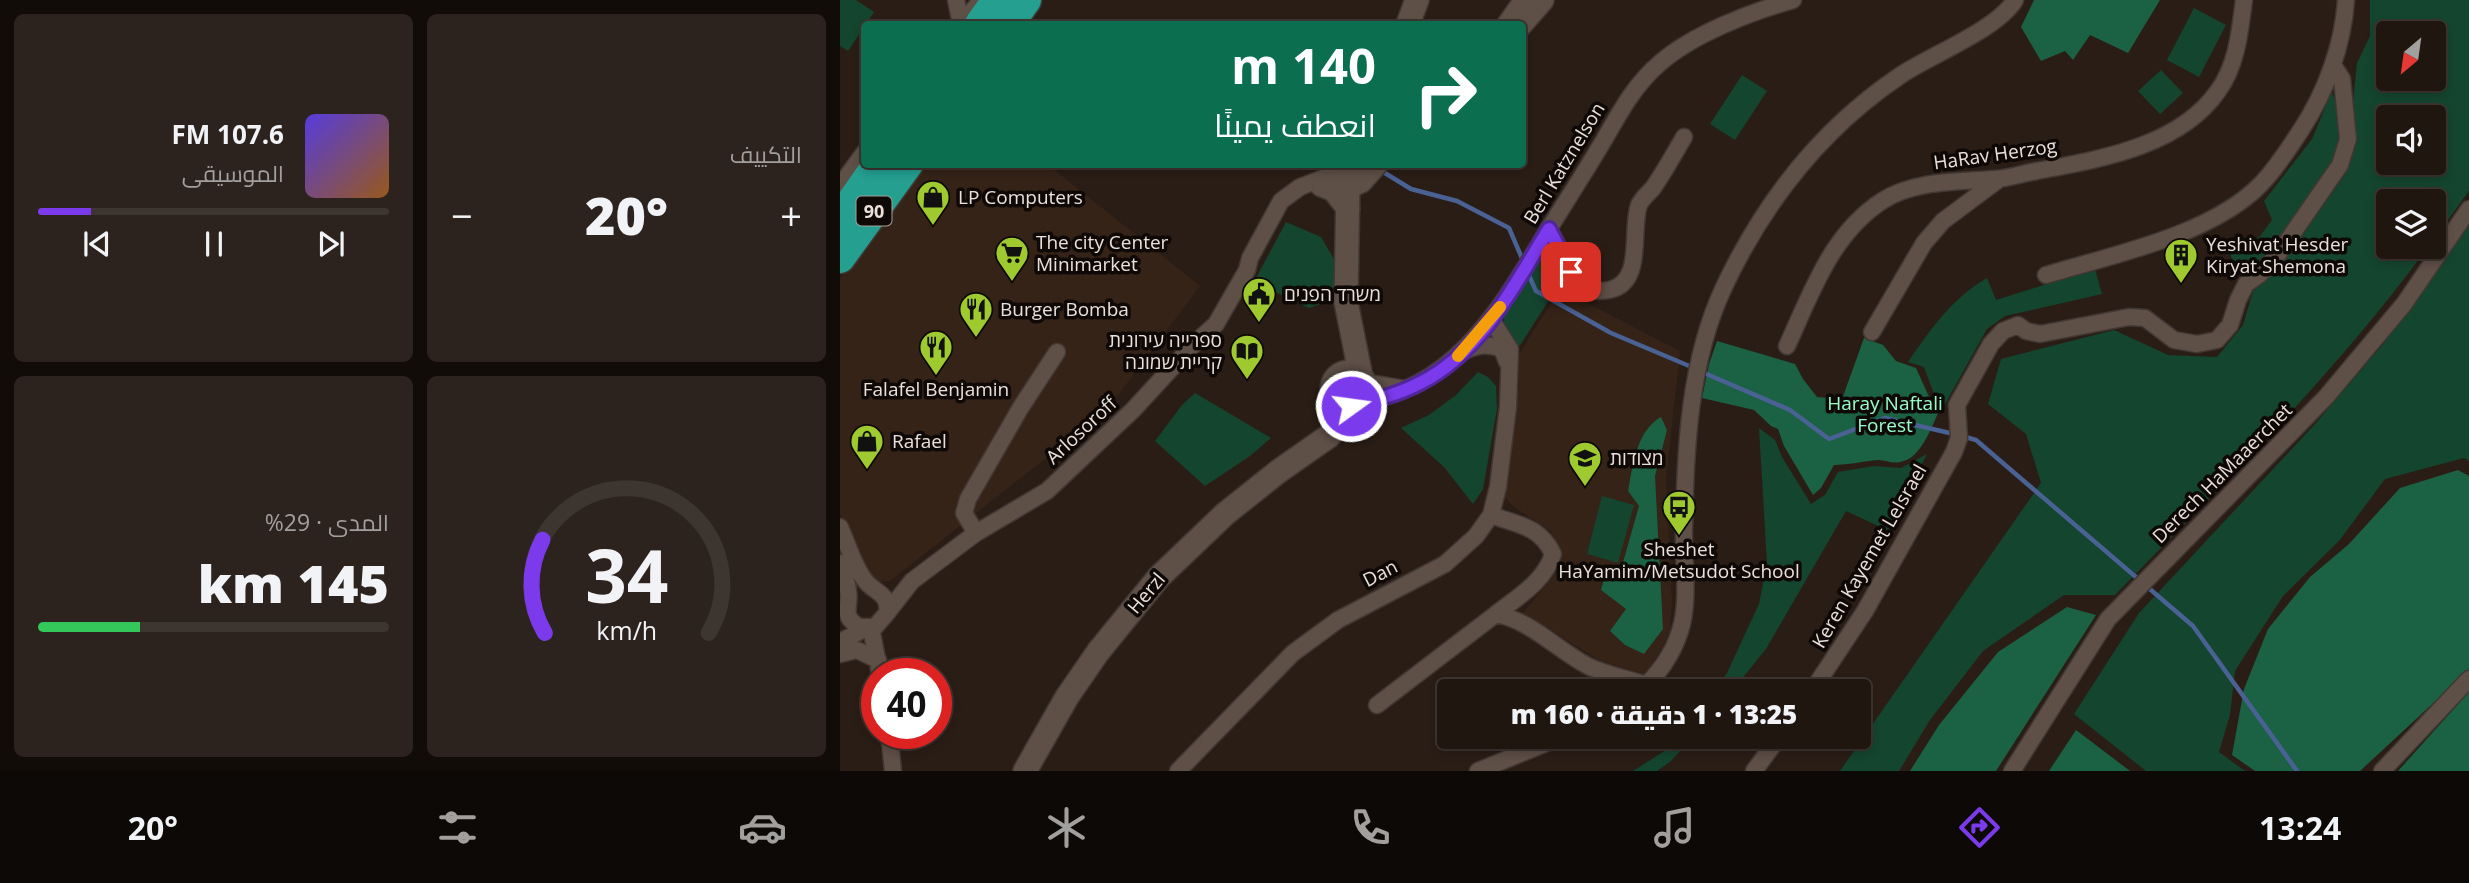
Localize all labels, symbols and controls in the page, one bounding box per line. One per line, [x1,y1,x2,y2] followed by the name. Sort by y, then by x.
[2376,21,2446,91] north arrow
[2376,21,2446,259] map controls
[1231,32,1376,98] text: 140 m
[1400,49,1491,140] icon: right
[1517,97,1611,229] street label: Berl Katznelson
[1214,103,1376,146] text: انعطف يمينًا
[2376,105,2446,175] button: sound
[172,116,284,152] text: 107.6 FM
[1932,132,2058,176] street label: HaRav Herzog
[730,138,802,170] text: التكييف
[182,157,284,189] text: الموسيقى
[914,178,952,227] shop icon: LP Computers
[585,179,668,250] text: 20°
[958,184,1083,210] place label: LP Computers
[451,189,473,241] text: −
[780,189,802,241] text: +
[2376,189,2446,259] button: layers
[856,196,892,226] road number: 90
[78,225,116,263] icon: previous
[195,225,233,263] icon: pause
[312,225,350,263] icon: next
[1036,229,1169,277] place label: The city Center Minimarket
[2206,231,2349,279] place label: Yeshivat Hesder Kiryat Shemona
[993,234,1031,283] supermarket icon: The city Center Minimarket
[2162,236,2200,285] building icon: Yeshivat Hesder Kiryat Shemona
[1541,242,1601,302] pin
[1552,253,1590,291] icon: arrive
[1240,275,1278,324] public building icon: משרד הפנים
[1284,281,1381,307] place label: משרד הפנים
[957,290,995,339] restaurant icon: Burger Bomba
[1000,296,1129,322] place label: Burger Bomba
[1109,327,1222,375] place label: ספרייה עירונית קריית שמונה
[917,328,955,377] restaurant icon: Falafel Benjamin
[1228,332,1266,381] library icon: ספרייה עירונית קריית שמונה
[1314,369,1388,443] position arrow
[863,376,1009,402] place label: Falafel Benjamin
[1040,389,1123,470] street label: Arlosoroff
[1827,390,1943,438] park label: Haray Naftali Forest
[2146,397,2298,549] street label: Derech HaMaaerchet
[848,422,886,471] shop icon: Rafael
[892,428,947,454] place label: Rafael
[1566,439,1604,488] school or university icon: מצודות
[1610,445,1664,471] place label: מצודות
[1806,459,1932,653] street label: Keren Kayemet LeIsrael
[1660,488,1698,537] bus stop icon: Sheshet HaYamim/Metsudot School
[265,506,389,538] text: المدى · 29%
[585,525,668,624] text: 34
[1558,536,1800,584] place label: Sheshet HaYamim/Metsudot School
[198,547,389,618] text: 145 km
[1358,553,1402,593] street label: Dan
[1121,567,1171,619] street label: Herzl
[596,612,657,646] text: km/h
[861,658,952,749] speed limit sign: 40
[1511,696,1797,732] text: 13:25 · 1 دقيقة · 160 m
[433,803,482,852] icon: filters
[738,803,787,852] icon: car
[1042,803,1091,852] icon: climate
[1346,803,1395,852] icon: phone
[1650,803,1699,852] icon: music
[1955,803,2004,852] icon: directions
[128,806,178,849] text: 20°
[2259,806,2341,849] text: 13:24

